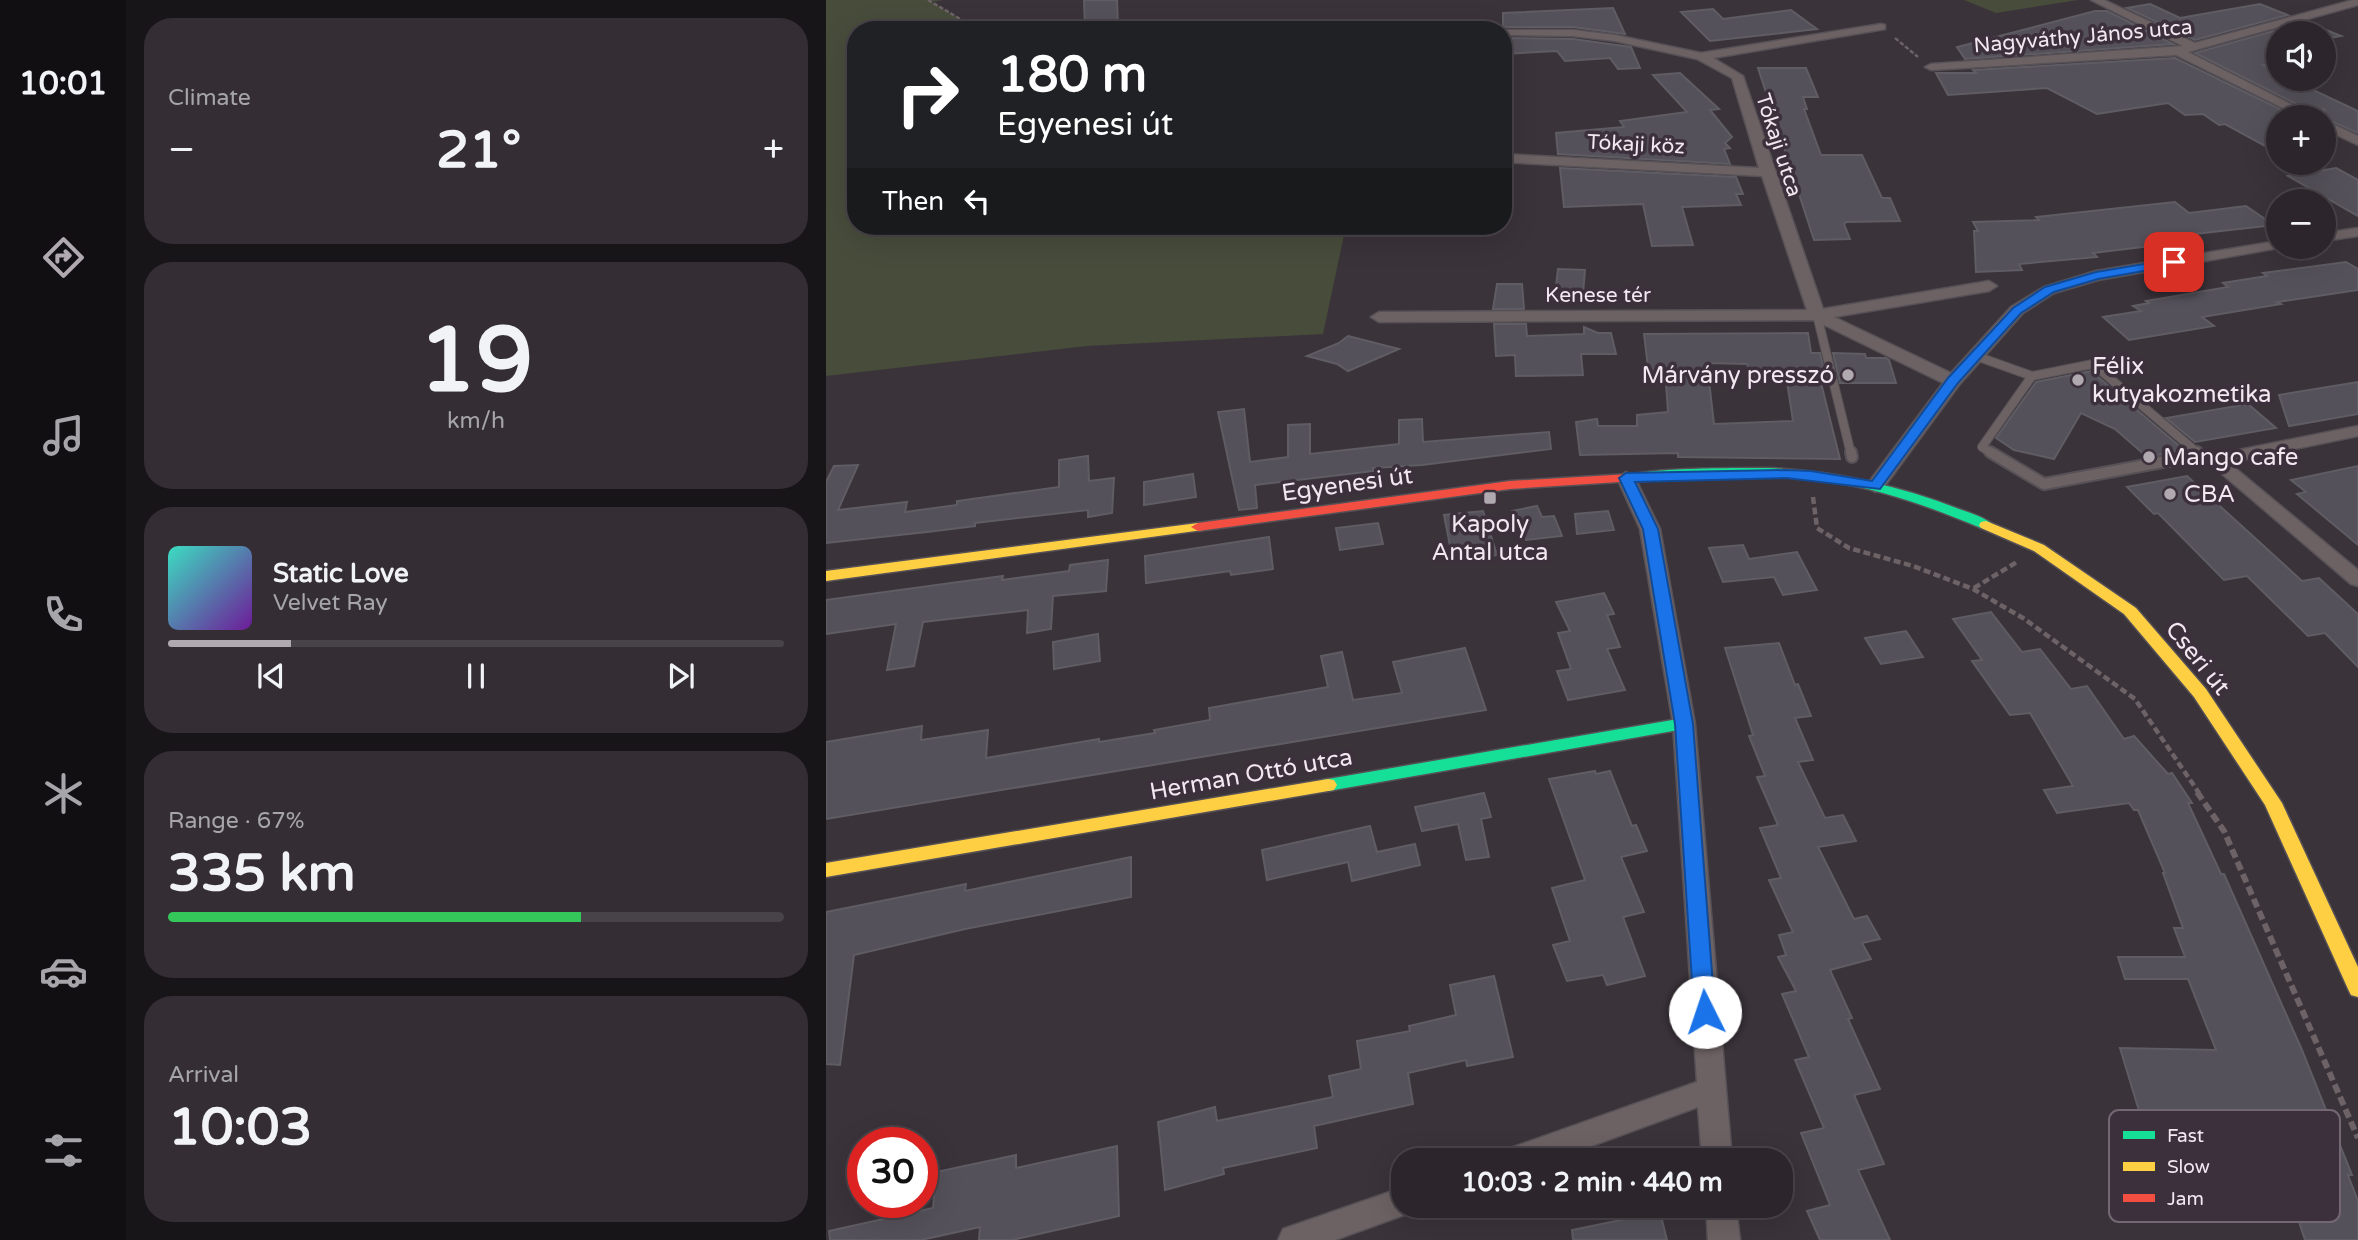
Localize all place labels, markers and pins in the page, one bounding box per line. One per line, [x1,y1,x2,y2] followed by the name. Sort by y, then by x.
[2144,232,2204,292] pin
[2092,352,2271,409] place label: Félix kutyakozmetika
[1641,361,1834,390] place label: Márvány presszó
[1840,367,1856,383] marker: Márvány presszó
[2070,372,2086,388] marker: Félix kutyakozmetika
[2163,443,2298,472] place label: Mango cafe
[2141,449,2157,465] marker: Mango cafe
[2184,480,2235,509] place label: CBA
[2162,486,2178,502] marker: CBA
[1482,490,1498,506] marker: Kapoly Antal utca
[1432,510,1548,567] place label: Kapoly Antal utca

